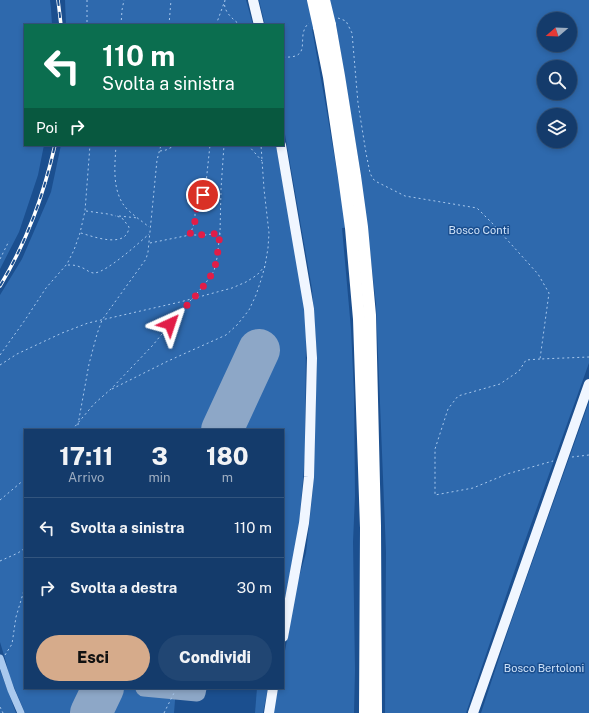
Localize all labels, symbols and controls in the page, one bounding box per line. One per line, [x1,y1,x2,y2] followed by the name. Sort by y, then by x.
[537,12,577,52] north arrow
[537,12,577,148] map controls
[102,39,175,72] text: 110 m
[36,40,88,92] icon: left
[537,60,577,100] button: search
[102,73,235,94] text: Svolta a sinistra
[537,108,577,148] button: layers
[66,116,88,138] icon: right
[36,119,58,136] text: Poi
[186,178,220,212] pin
[192,184,214,206] icon: arrive
[449,224,509,236] park label: Bosco Conti
[149,303,191,345] position arrow
[59,442,113,470] text: 17:11
[151,442,168,470] text: 3
[206,442,249,470] text: 180
[68,470,104,485] text: Arrivo
[149,470,171,485] text: min
[222,470,233,485] text: m
[36,517,58,539] icon: left
[70,519,184,536] text: Svolta a sinistra
[234,519,272,536] text: 110 m
[36,577,58,599] icon: right
[70,579,177,596] text: Svolta a destra
[237,579,272,596] text: 30 m
[36,635,150,681] button: Esci
[158,635,272,681] button: Condividi
[504,662,584,674] park label: Bosco Bertoloni

